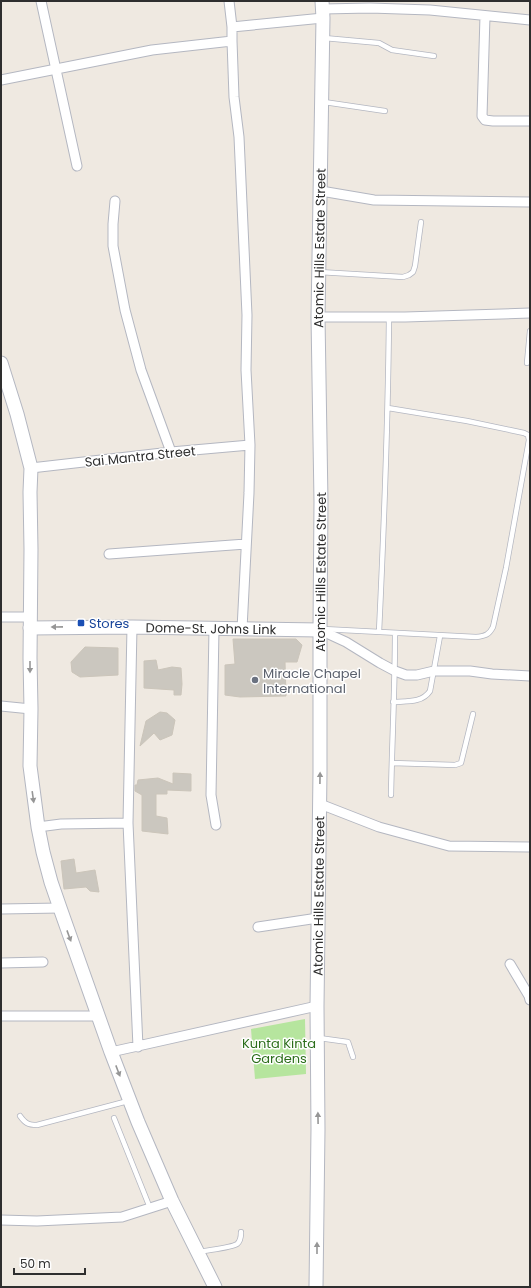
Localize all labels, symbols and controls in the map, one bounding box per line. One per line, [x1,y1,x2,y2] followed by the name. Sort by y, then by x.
[309,168,330,328] street label: Atomic Hills Estate Street
[84,441,197,472] street label: Sai Mantra Street
[311,492,331,652] street label: Atomic Hills Estate Street
[89,614,130,633] place label: Stores
[76,618,86,628] marker: Stores
[145,618,277,639] street label: Dome-St. Johns Link
[51,624,63,631] one-way arrow
[27,661,33,674] one-way arrow
[263,664,361,698] place label: Miracle Chapel International
[250,675,260,685] marker: Miracle Chapel International
[317,771,323,784] one-way arrow
[30,791,36,803] one-way arrow
[308,816,329,976] street label: Atomic Hills Estate Street
[67,930,73,942] one-way arrow
[242,1034,316,1068] park label: Kunta Kinta Gardens
[116,1066,122,1078] one-way arrow
[315,1111,321,1124] one-way arrow
[314,1241,320,1254] one-way arrow
[14,1250,85,1276] scale bar
[20,1255,51,1272] text: 50 m

